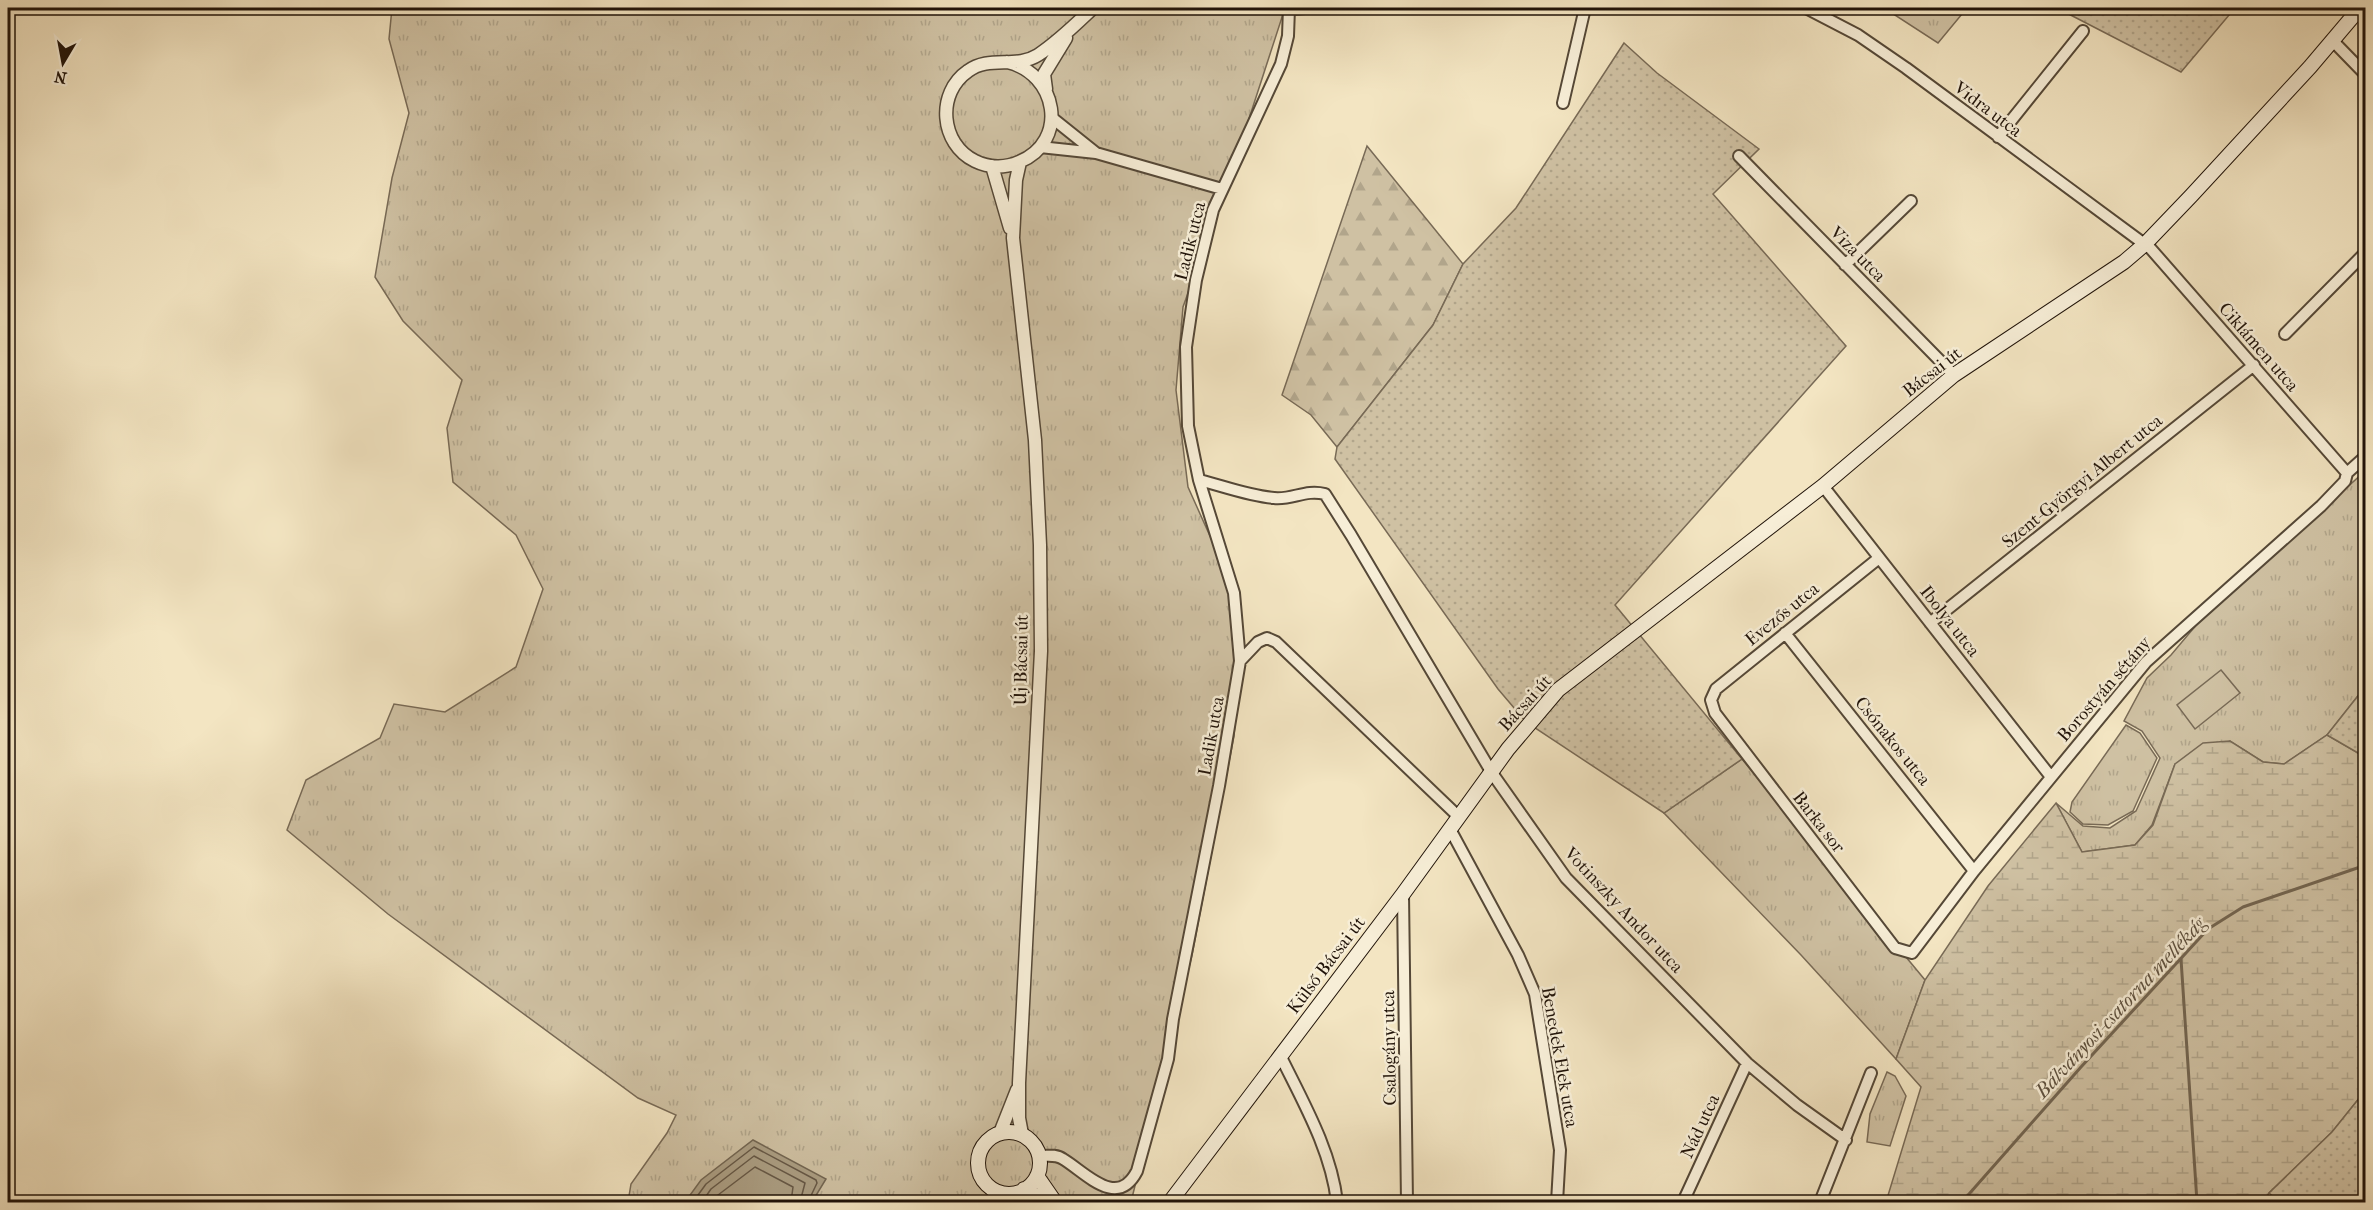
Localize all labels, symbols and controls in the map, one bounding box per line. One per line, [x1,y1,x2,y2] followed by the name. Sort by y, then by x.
[33,33,93,93] north arrow
[52,67,68,88] text: N
[1949,77,2026,142] street label: Vidra utca
[1171,199,1211,283] street label: Ladik utca
[1825,221,1890,287] street label: Viza utca
[2214,299,2303,397] street label: Ciklámen utca
[1899,343,1966,402] street label: Bácsai út
[1998,410,2167,553] street label: Szent-Györgyi Albert utca
[1741,578,1824,650] street label: Evezős utca
[1915,582,1984,662] street label: Ibolya utca
[1009,614,1033,706] street label: Új Bácsai út
[2053,631,2157,746] street label: Borostyán sétány
[1495,670,1557,736] street label: Bácsai út
[1850,693,1935,790] street label: Csónakos utca
[1194,694,1229,777] street label: Ladik utca
[1788,787,1849,858] street label: Barka sor
[1559,842,1688,978] street label: Votinszky Andor utca
[2030,911,2211,1103] water label: Bálványosi-csatorna mellékág
[1283,912,1370,1018] street label: Külső Bácsai út
[1537,985,1582,1130] street label: Benedek Elek utca
[1378,990,1401,1106] street label: Csalogány utca
[1677,1090,1725,1161] street label: Nád utca

